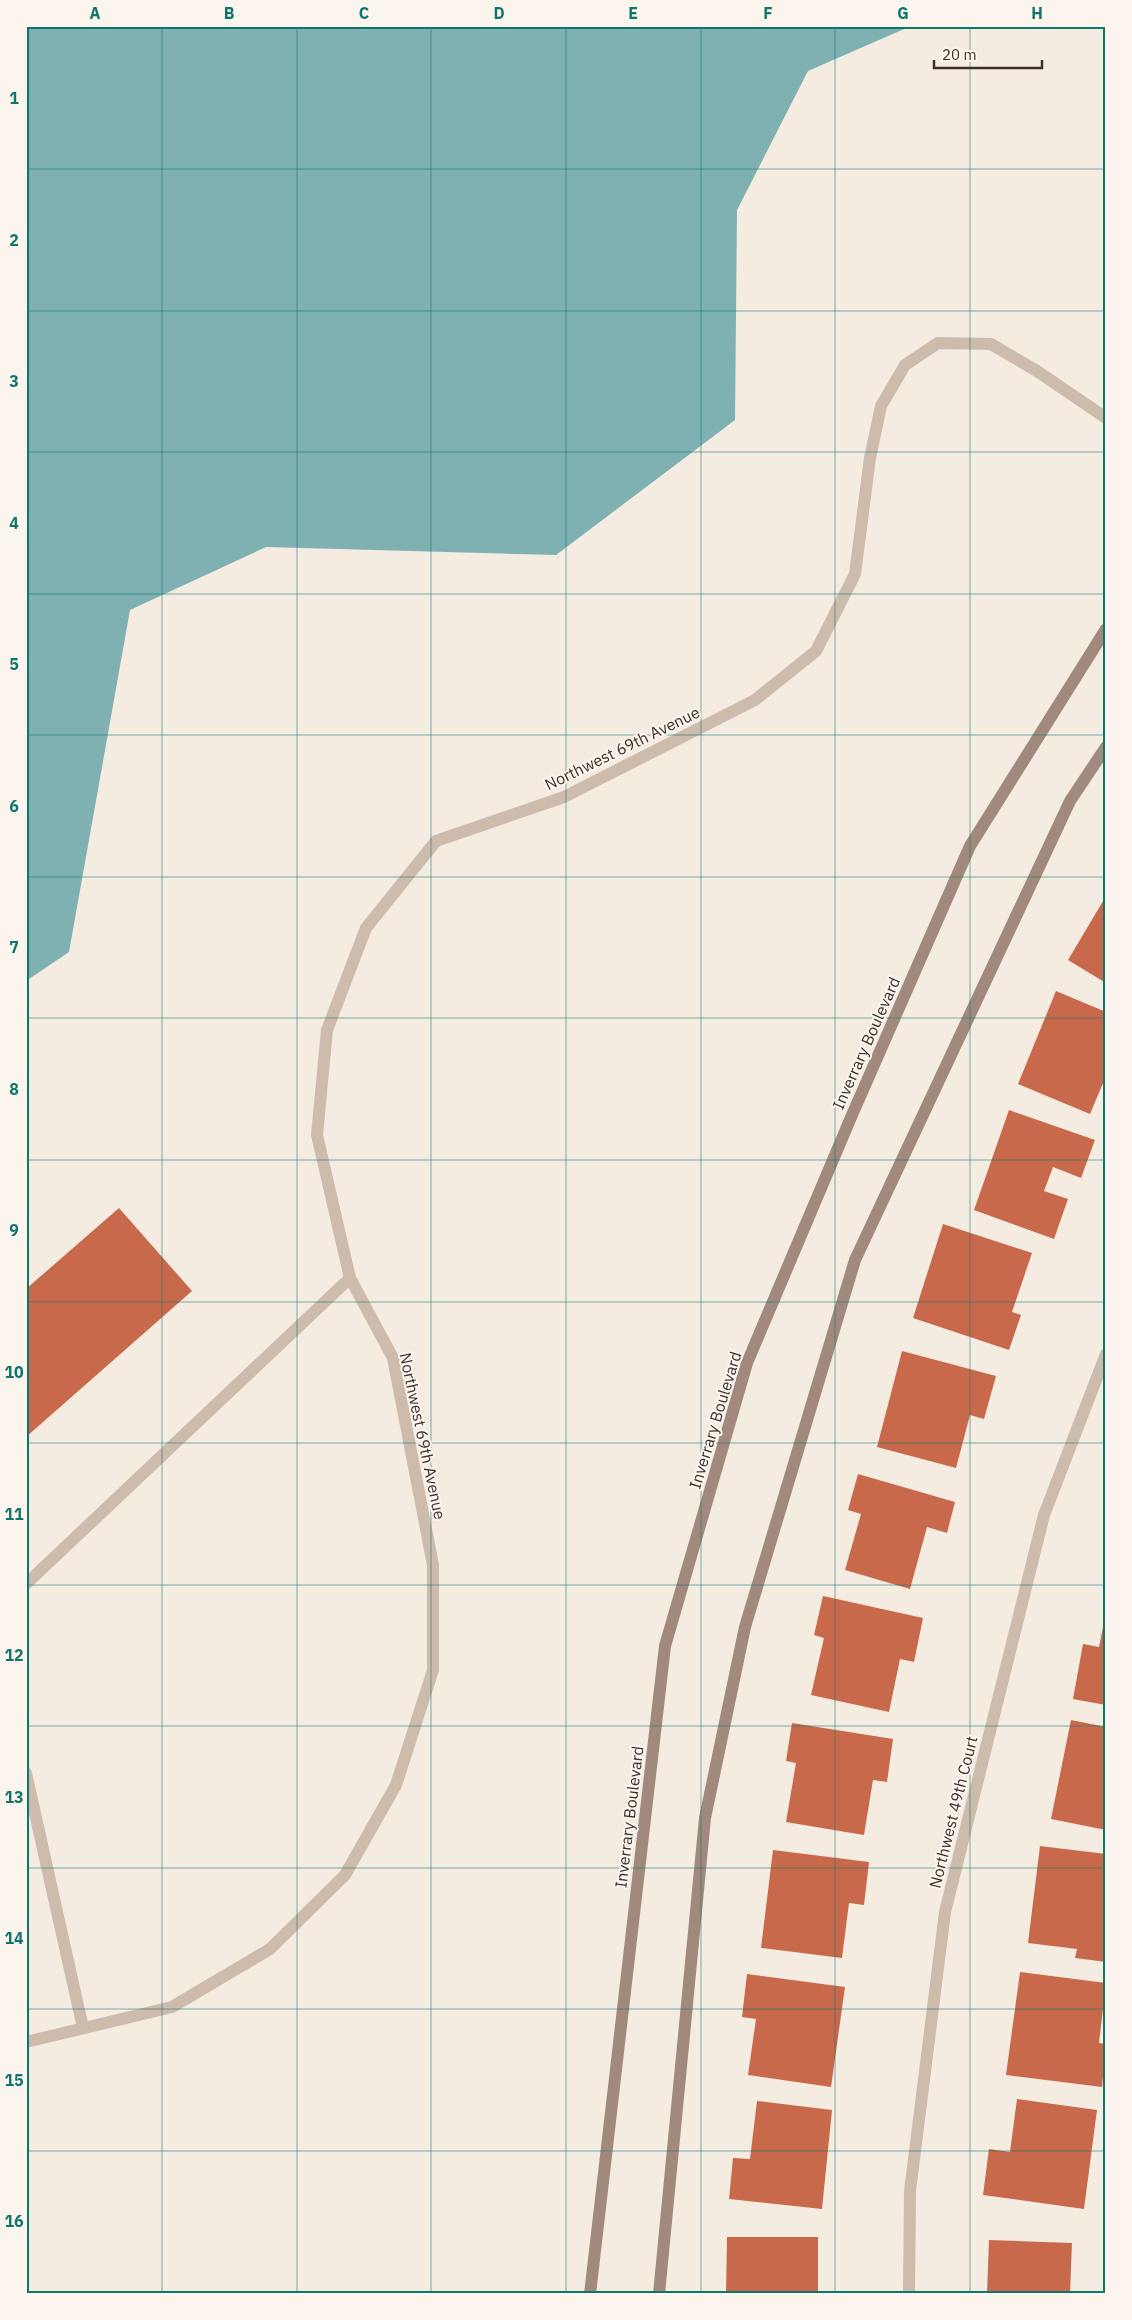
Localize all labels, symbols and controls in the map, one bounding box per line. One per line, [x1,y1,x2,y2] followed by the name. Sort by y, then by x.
[90,3,101,23] text: A
[224,3,235,23] text: B
[359,3,369,23] text: C
[493,3,505,23] text: D
[628,3,638,23] text: E
[763,3,773,23] text: F
[897,3,909,23] text: G
[1031,3,1043,23] text: H
[934,38,1042,70] scale bar
[942,45,977,64] text: 20 m
[9,88,19,108] text: 1
[9,230,19,250] text: 2
[9,371,19,391] text: 3
[9,513,19,533] text: 4
[9,654,19,674] text: 5
[541,702,703,794] street label: Northwest 69th Avenue
[9,796,19,816] text: 6
[9,937,19,957] text: 7
[828,974,904,1112] street label: Inverrary Boulevard
[9,1079,19,1099] text: 8
[9,1220,19,1240] text: 9
[685,1349,745,1491] street label: Inverrary Boulevard
[396,1351,450,1521] street label: Northwest 69th Avenue
[4,1362,24,1382] text: 10
[4,1504,24,1524] text: 11
[4,1645,24,1665] text: 12
[924,1734,982,1890] street label: Northwest 49th Court
[610,1745,648,1889] street label: Inverrary Boulevard
[4,1787,24,1807] text: 13
[4,1928,24,1948] text: 14
[4,2070,24,2090] text: 15
[4,2211,24,2231] text: 16

